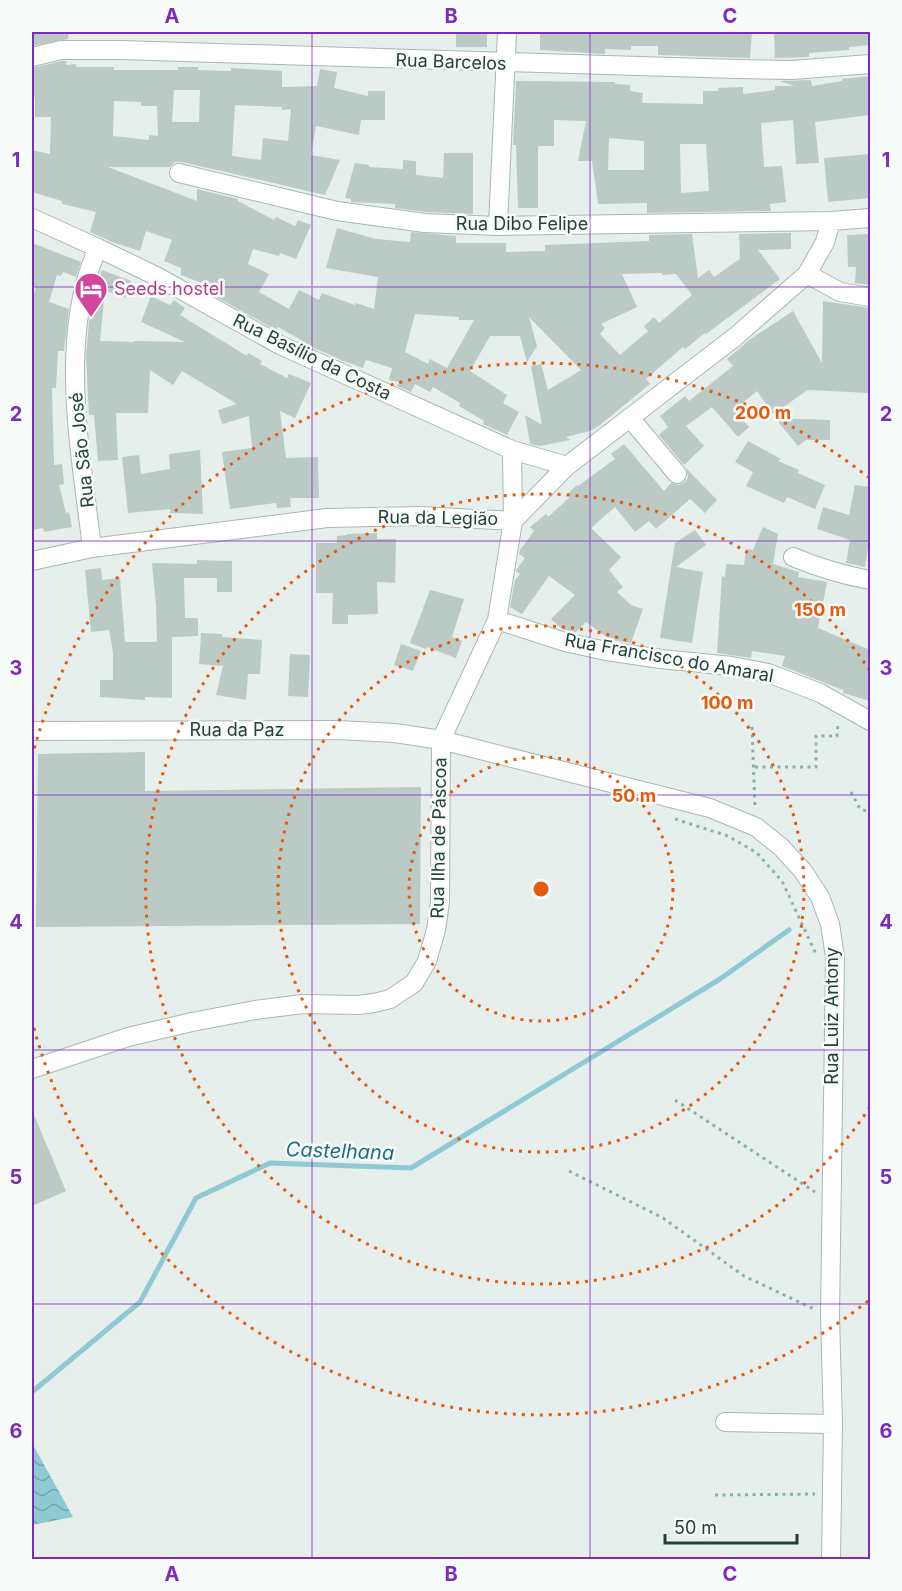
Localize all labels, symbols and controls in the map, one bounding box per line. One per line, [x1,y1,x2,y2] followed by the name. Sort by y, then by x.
[165,4,180,28] text: A
[444,4,458,28] text: B
[723,4,737,28] text: C
[395,49,507,74] street label: Rua Barcelos
[12,148,20,172] text: 1
[882,148,890,172] text: 1
[456,213,588,234] street label: Rua Dibo Felipe
[73,271,109,318] hotel icon: Seeds hostel
[114,278,224,299] place label: Seeds hostel
[230,309,395,404] street label: Rua Basílio da Costa
[65,391,98,509] street label: Rua São José
[10,402,22,426] text: 2
[735,402,791,423] text: 200 m
[880,402,892,426] text: 2
[378,506,498,529] street label: Rua da Legião
[794,599,846,620] text: 150 m
[563,629,775,686] street label: Rua Francisco do Amaral
[10,656,22,680] text: 3
[880,656,892,680] text: 3
[701,692,753,713] text: 100 m
[189,719,285,740] street label: Rua da Paz
[427,757,450,919] street label: Rua Ilha de Páscoa
[612,785,656,806] text: 50 m
[531,879,551,899] centre of rings
[9,910,23,934] text: 4
[879,910,893,934] text: 4
[821,947,842,1085] street label: Rua Luiz Antony
[285,1137,395,1165] water label: Castelhana
[10,1165,22,1189] text: 5
[880,1165,892,1189] text: 5
[10,1419,23,1443] text: 6
[880,1419,893,1443] text: 6
[665,1507,797,1545] scale bar
[674,1517,717,1538] text: 50 m
[165,1562,180,1586] text: A
[444,1562,458,1586] text: B
[723,1562,737,1586] text: C

